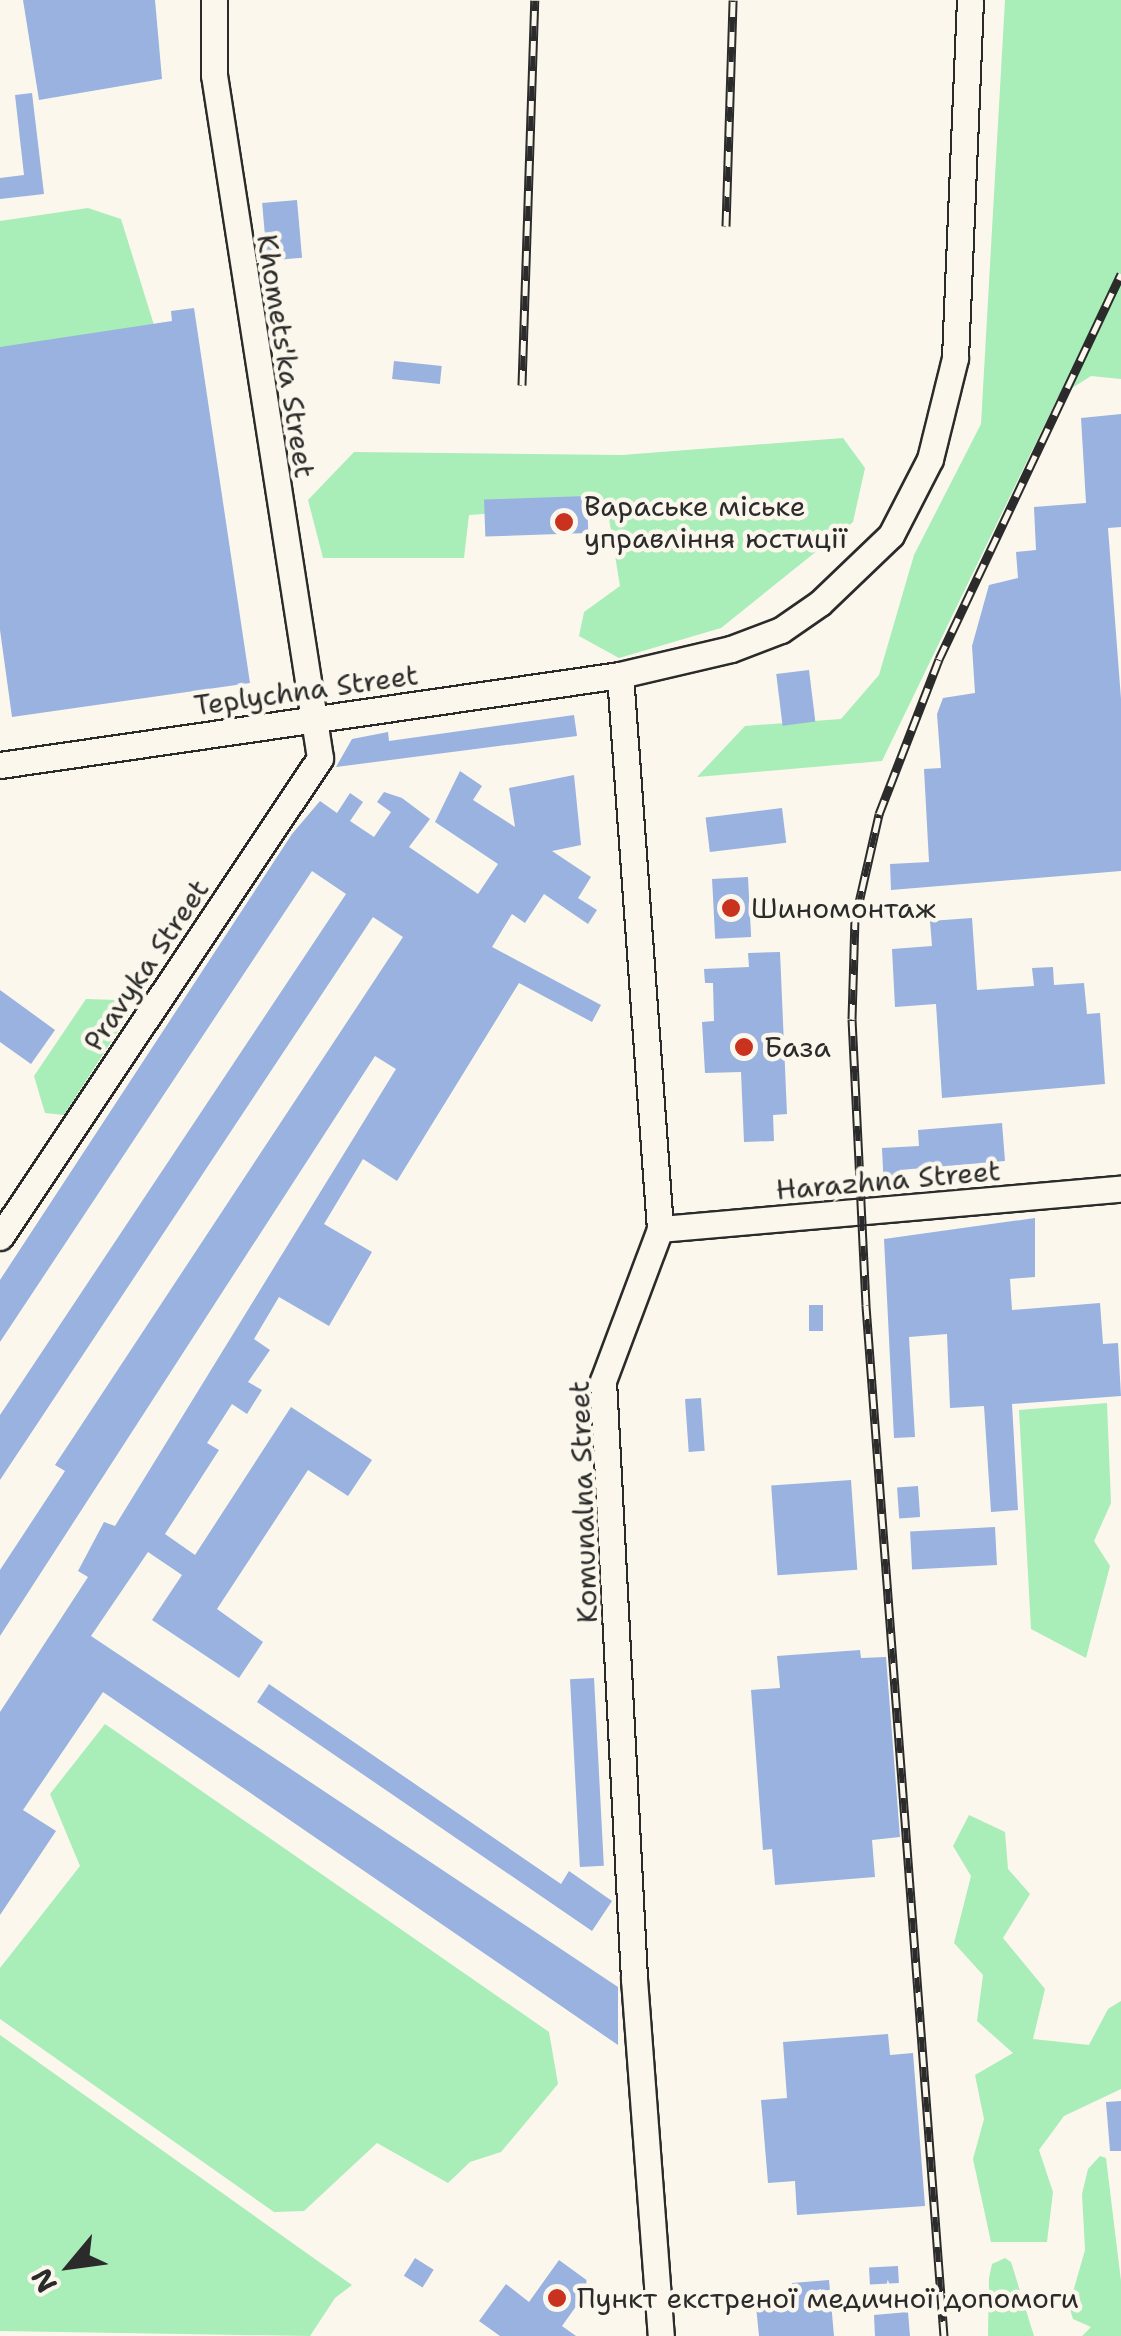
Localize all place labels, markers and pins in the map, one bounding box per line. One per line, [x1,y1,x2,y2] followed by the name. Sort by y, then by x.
[584,489,847,555] place label: Вараське міське управління юстиції
[553,511,575,533] marker: Вараське міське управління юстиції
[751,891,936,925] place label: Шиномонтаж
[720,897,742,919] marker: Шиномонтаж
[764,1030,831,1064] place label: База
[733,1036,755,1058] marker: База
[577,2281,1079,2315] place label: Пункт екстреної медичної допомоги
[546,2287,568,2309] marker: Пункт екстреної медичної допомоги

